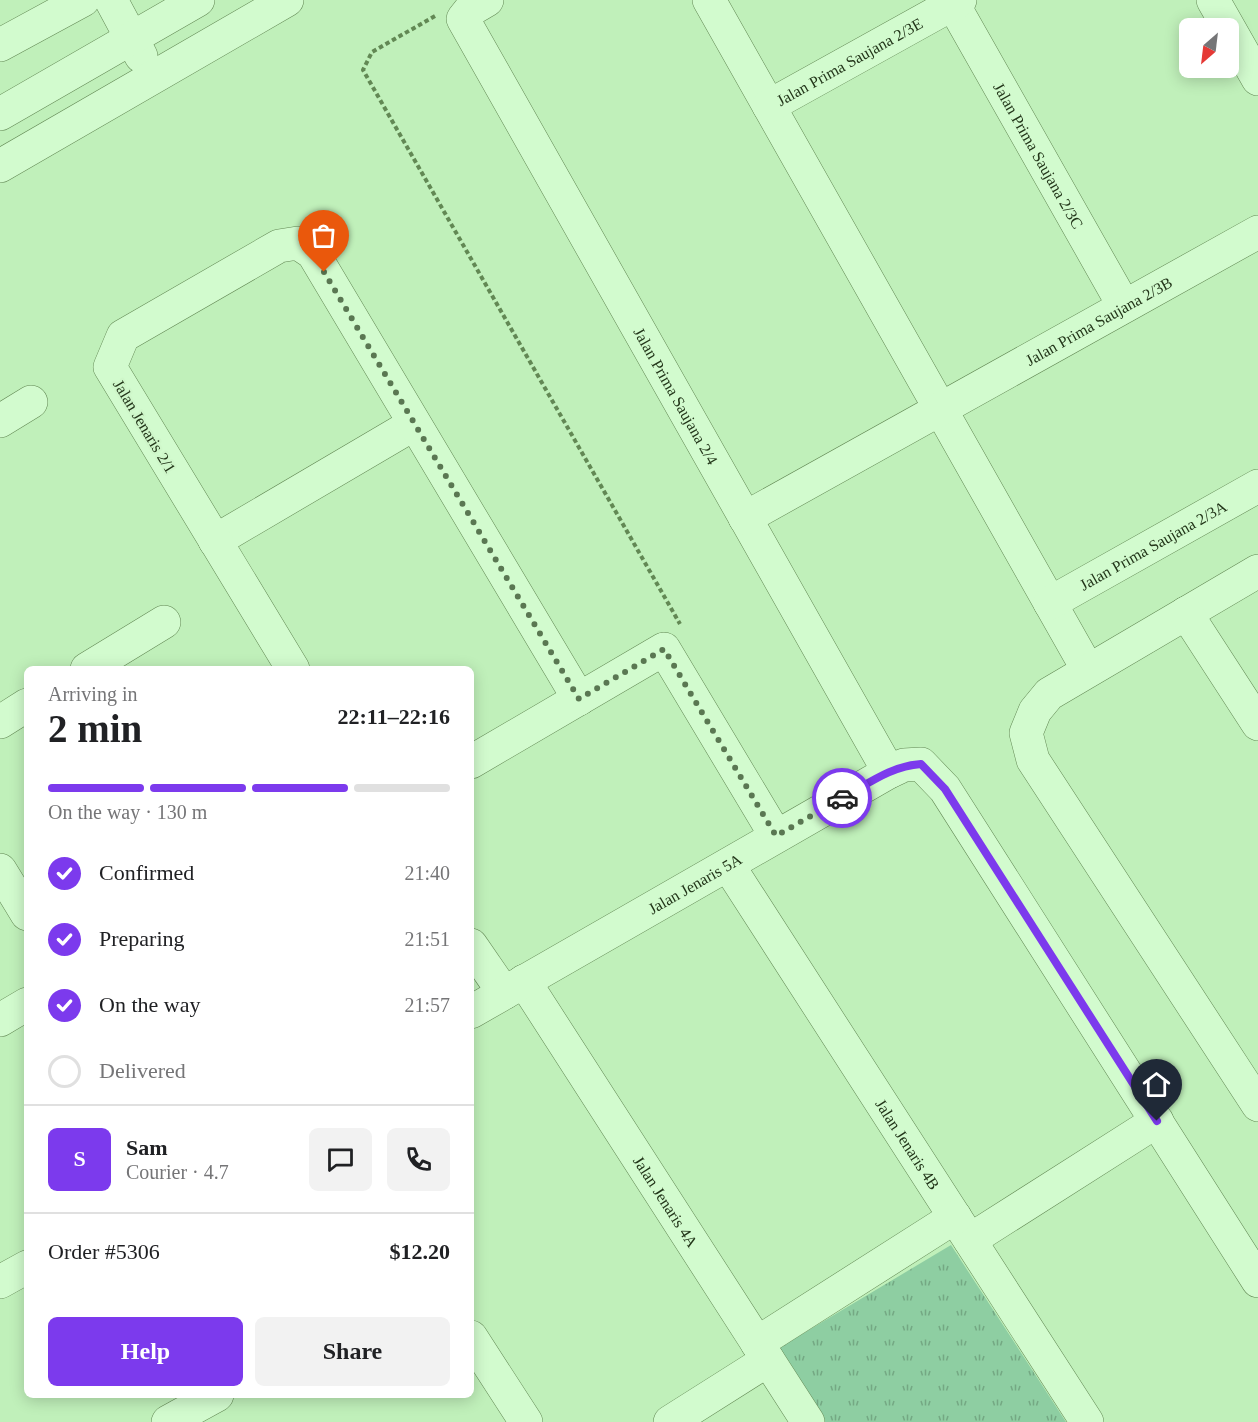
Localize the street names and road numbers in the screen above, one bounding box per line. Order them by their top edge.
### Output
street label: Jalan Prima Saujana 2/3E [774,15,926,109]
street label: Jalan Prima Saujana 2/3C [990,80,1086,232]
street label: Jalan Prima Saujana 2/3B [1023,274,1175,369]
street label: Jalan Prima Saujana 2/4 [630,325,721,467]
street label: Jalan Jenaris 2/1 [110,377,179,476]
street label: Jalan Prima Saujana 2/3A [1077,497,1230,594]
street label: Jalan Jenaris 5A [645,850,745,917]
street label: Jalan Jenaris 4B [872,1096,943,1193]
street label: Jalan Jenaris 4A [630,1153,701,1251]

